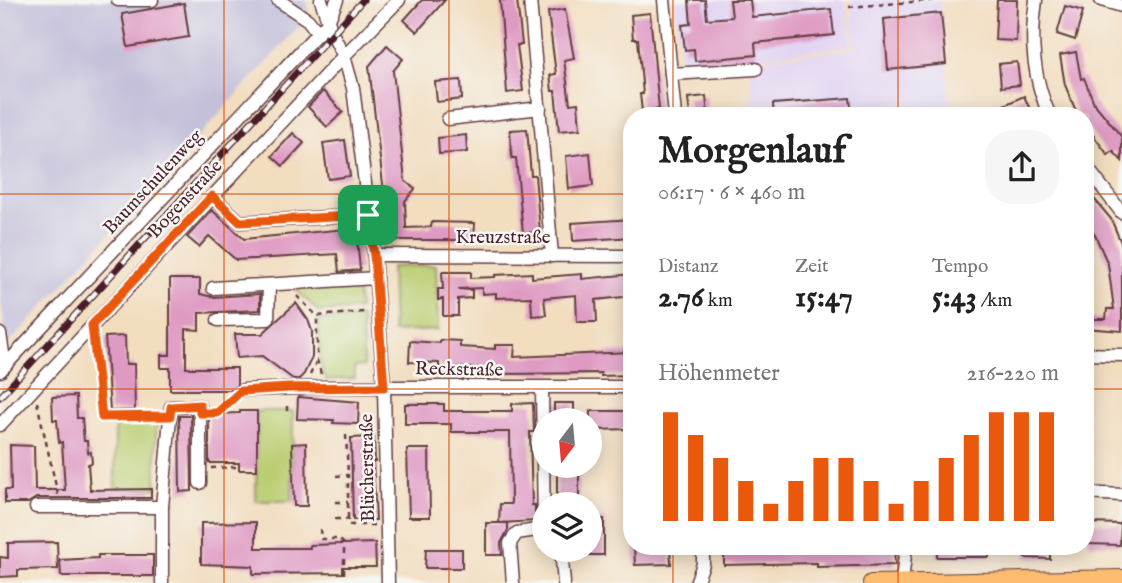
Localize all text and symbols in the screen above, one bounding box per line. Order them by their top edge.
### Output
street label: Baumschulenweg [99,124,209,240]
text: Morgenlauf [658,128,846,176]
button: share [985,130,1059,204]
street label: Bogenstraße [143,155,228,244]
text: 06:17 · 6 × 460 m [658,178,805,207]
pin [338,185,398,245]
icon: arrive [349,196,387,234]
street label: Kreuzstraße [456,226,551,250]
text: Distanz [658,255,719,279]
text: Zeit [795,255,829,279]
text: Tempo [932,255,988,279]
text: 2.76 [658,279,704,317]
text: 15:47 [795,279,853,317]
text: 5:43 [932,279,977,317]
text: km [704,289,733,313]
text: /km [977,289,1012,313]
street label: Reckstraße [415,357,504,383]
text: Höhenmeter [658,359,780,388]
text: 216–220 m [967,359,1059,388]
north arrow [532,408,602,478]
map controls [532,408,602,562]
street label: Blücherstraße [355,413,381,522]
button: layers [532,492,602,562]

